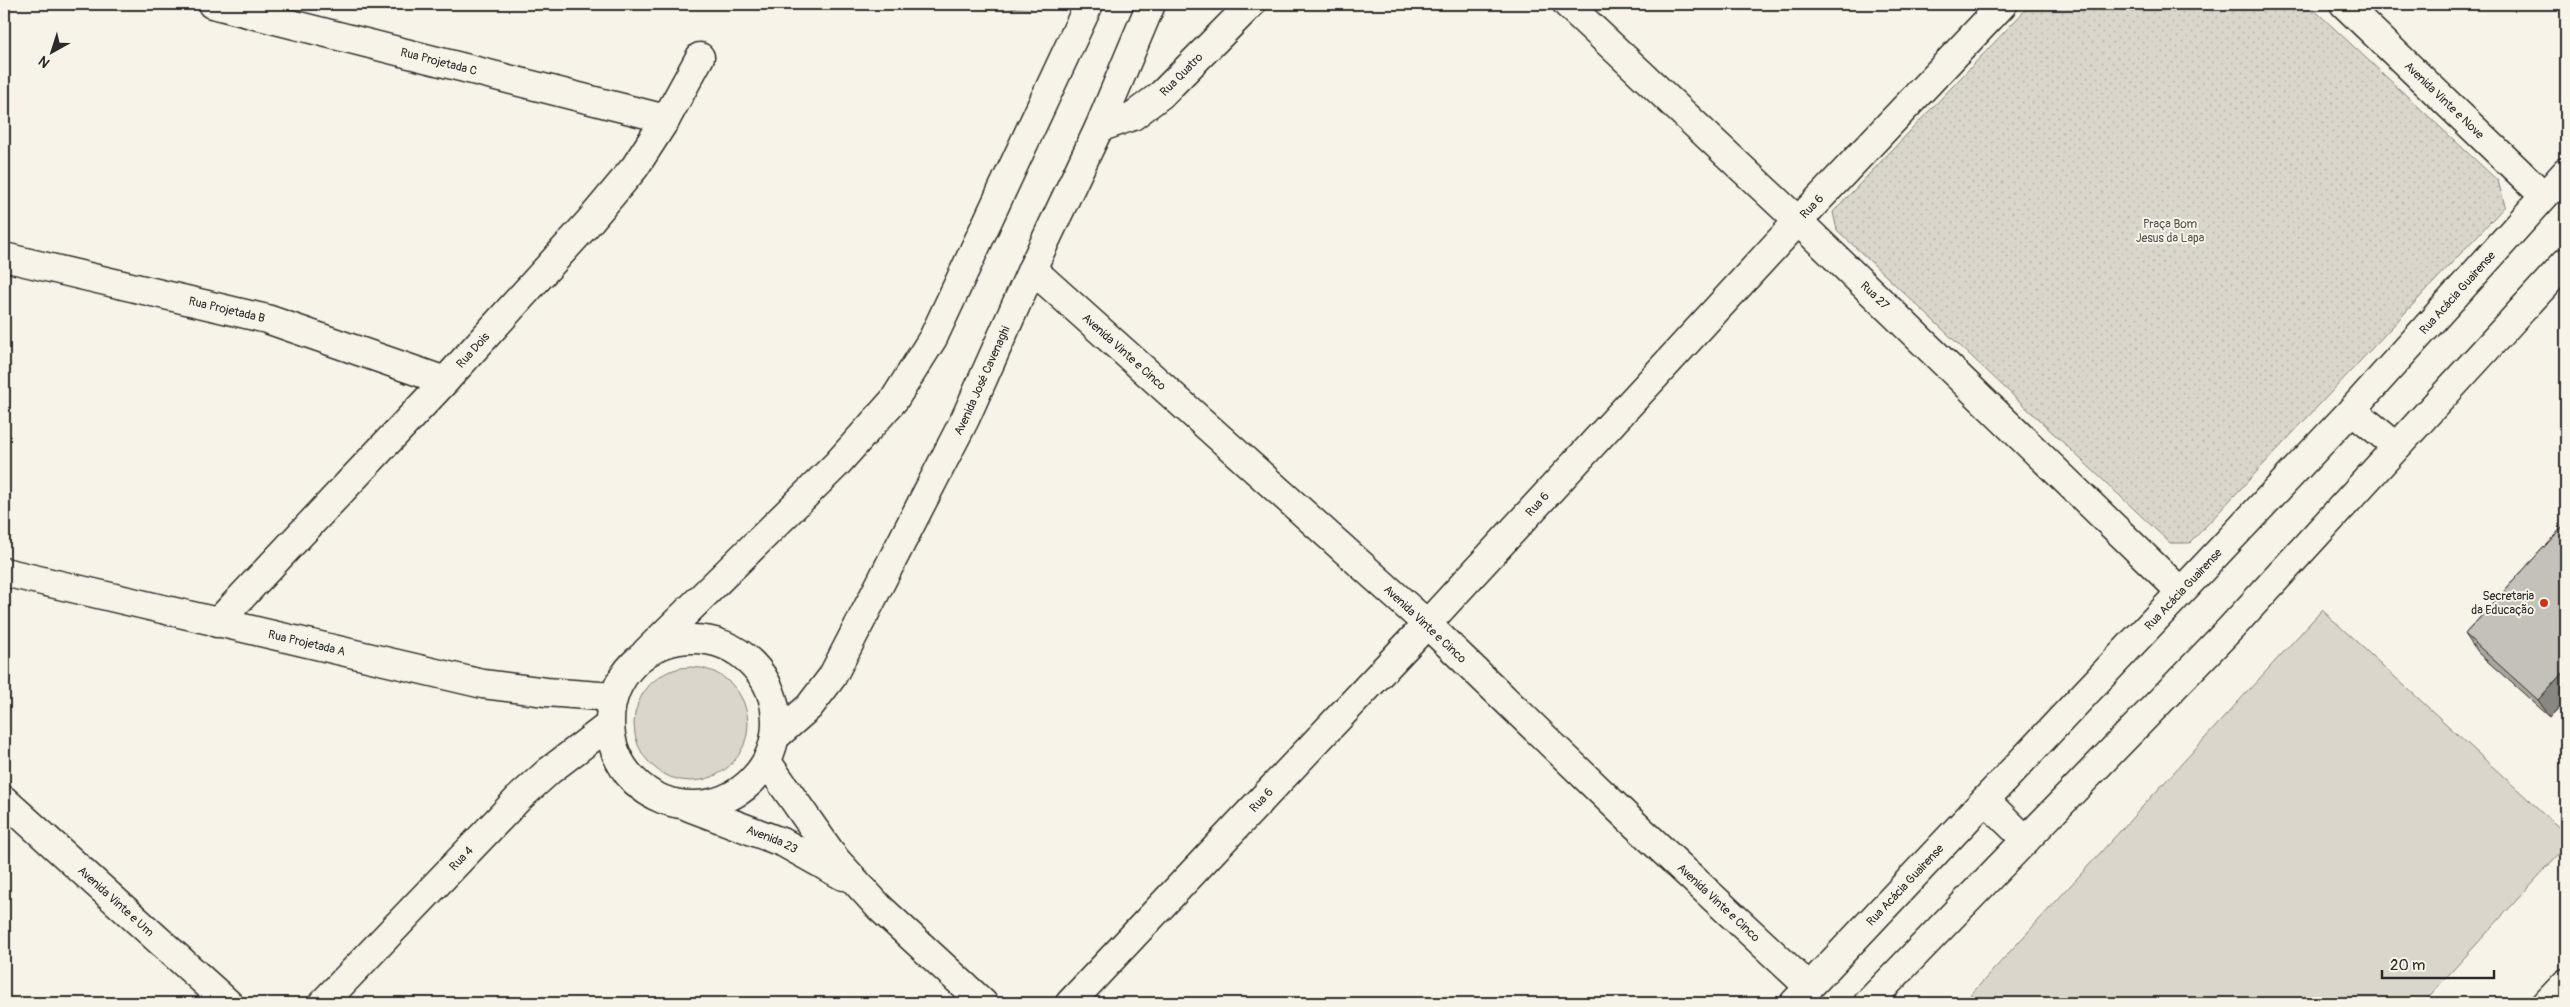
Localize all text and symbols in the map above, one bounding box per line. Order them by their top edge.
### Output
north arrow [28,28,78,78]
street label: Rua Projetada C [399,45,479,79]
street label: Rua Quatro [1157,49,1207,100]
text: N [35,52,53,71]
street label: Avenida Vinte e Nove [2401,59,2487,142]
street label: Rua 6 [1797,191,1827,222]
park label: Praça Bom Jesus da Lapa [2136,217,2205,246]
street label: Rua Acácia Guairense [2417,248,2499,338]
street label: Rua 27 [1857,279,1893,314]
street label: Rua Projetada B [187,294,267,326]
street label: Avenida Vinte e Cinco [1079,311,1169,394]
street label: Avenida José Cavenaghi [951,324,1014,438]
street label: Rua Dois [453,329,494,371]
street label: Rua 6 [1523,489,1553,520]
street label: Rua Acácia Guairense [2142,546,2226,634]
street label: Avenida Vinte e Cinco [1380,582,1470,667]
place label: Secretaria da Educação [2471,589,2535,618]
marker: Secretaria da Educação [2538,597,2550,609]
street label: Rua Projetada A [266,627,347,660]
street label: Rua 6 [1247,785,1277,816]
street label: Avenida 23 [744,822,800,857]
street label: Rua Acácia Guairense [1863,841,1947,929]
street label: Rua 4 [446,843,477,874]
street label: Avenida Vinte e Cinco [1674,861,1763,946]
street label: Avenida Vinte e Um [74,863,157,940]
scale bar [2382,947,2495,979]
text: 20 m [2390,956,2425,975]

